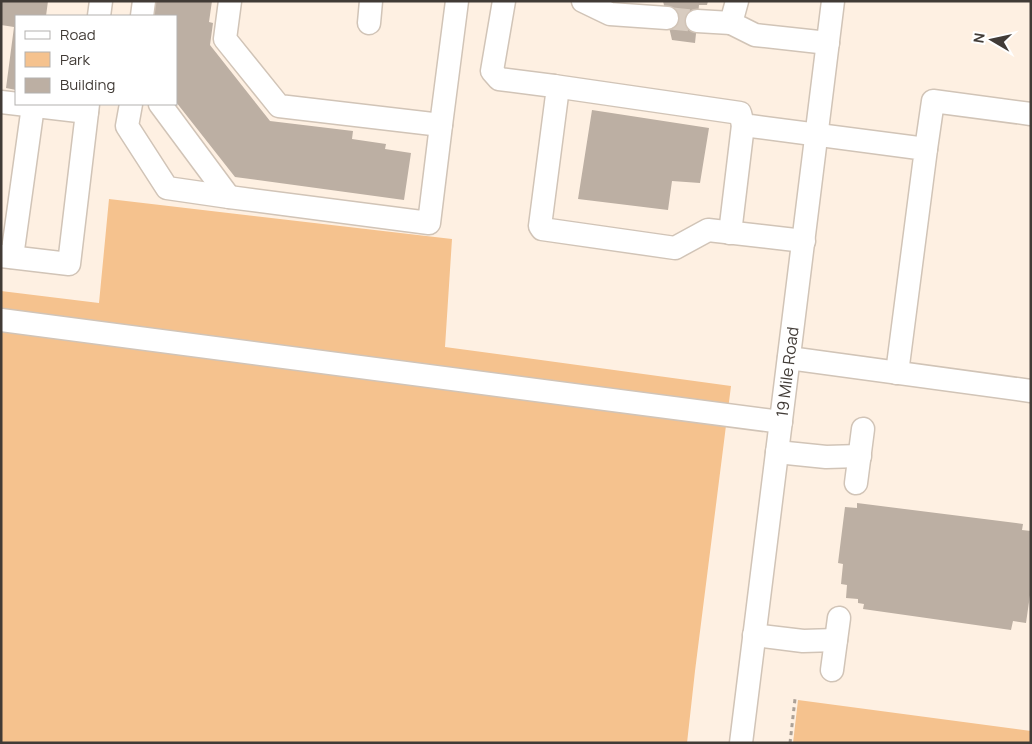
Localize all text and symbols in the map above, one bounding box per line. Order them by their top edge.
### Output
legend [15,15,178,105]
north arrow [967,15,1017,65]
text: Road [60,24,96,45]
text: N [968,31,989,44]
text: Park [60,49,90,70]
text: Building [60,74,115,95]
street label: 19 Mile Road [771,325,804,418]

